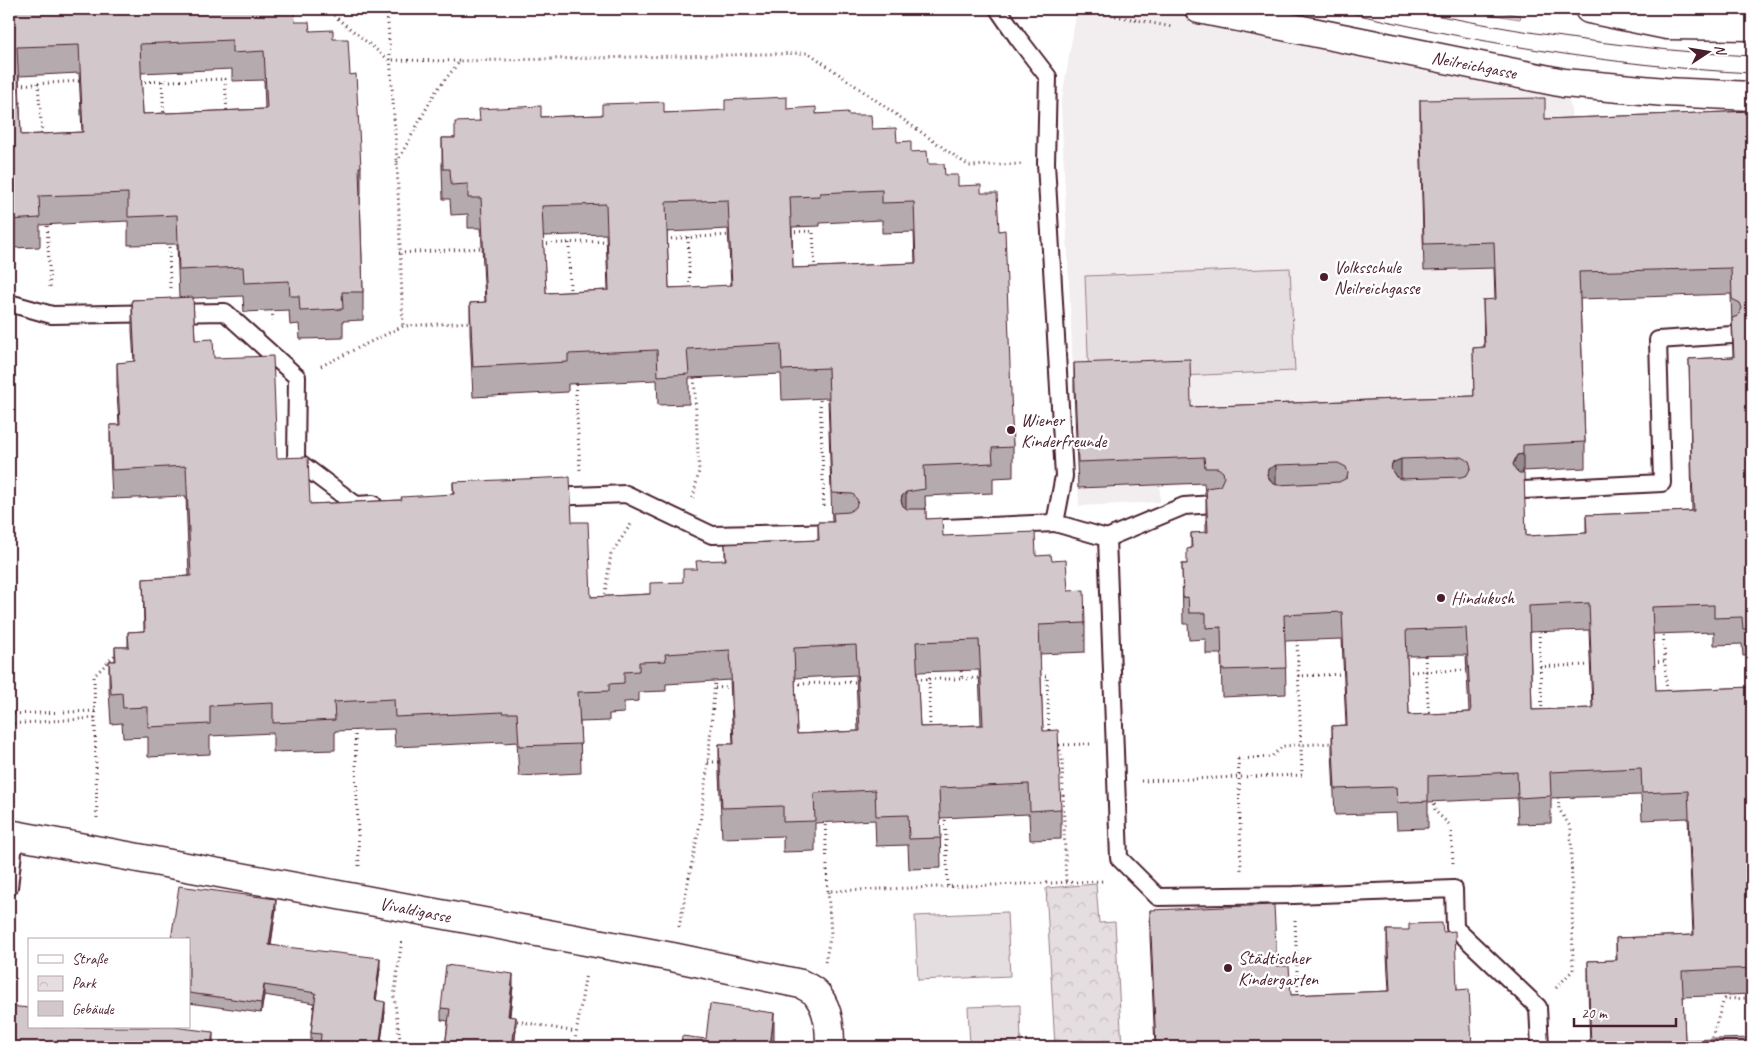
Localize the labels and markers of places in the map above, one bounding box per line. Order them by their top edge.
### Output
place label: Volksschule Neilreichgasse [1334,256,1421,299]
marker: Volksschule Neilreichgasse [1318,271,1330,283]
place label: Wiener Kinderfreunde [1021,409,1107,452]
marker: Wiener Kinderfreunde [1005,424,1017,436]
place label: Hindukush [1451,587,1515,609]
marker: Hindukush [1435,592,1447,604]
place label: Städtischer Kindergarten [1238,947,1319,990]
marker: Städtischer Kindergarten [1222,962,1234,974]

